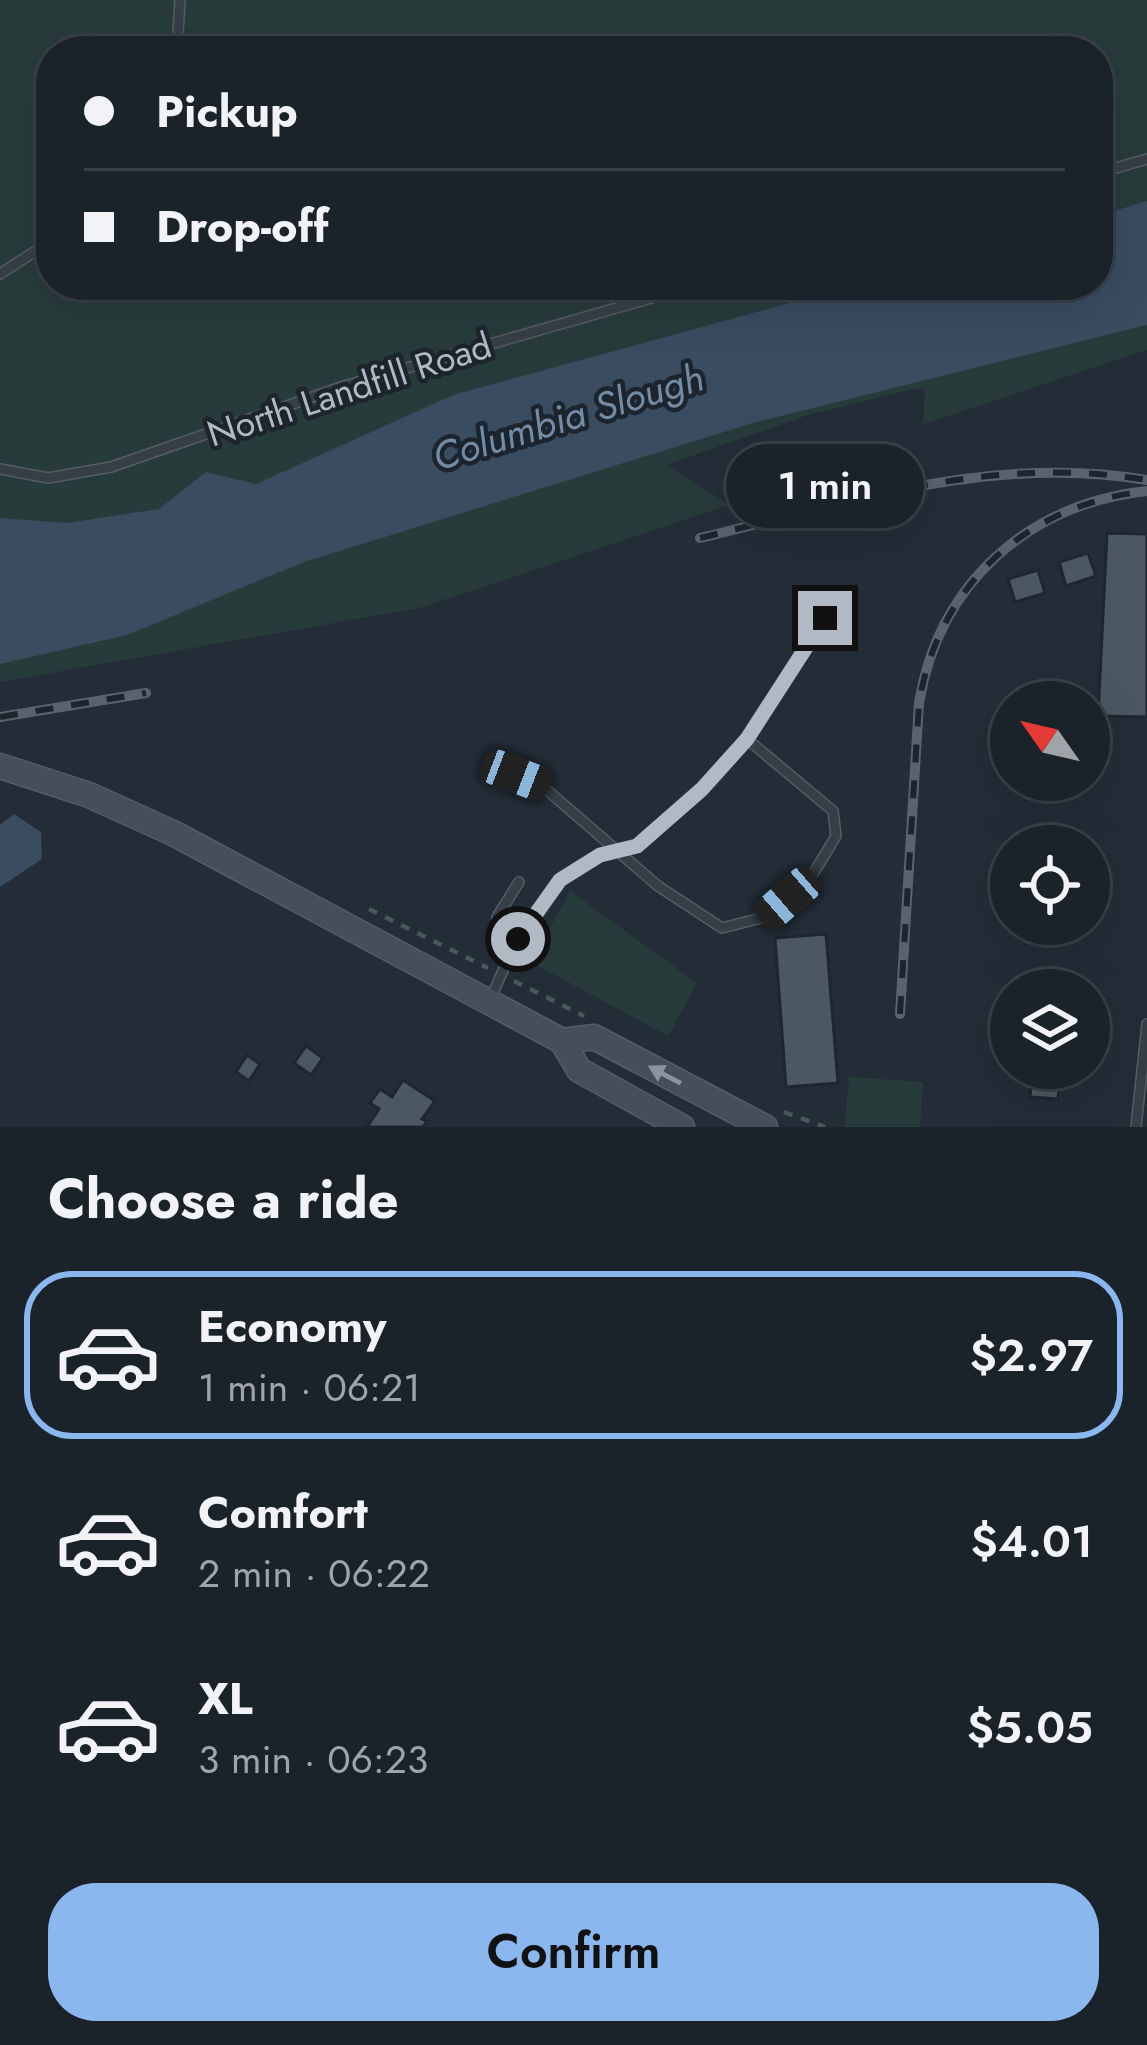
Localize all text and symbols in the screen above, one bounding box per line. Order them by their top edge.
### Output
text: Pickup [156,79,298,144]
text: Drop-off [156,194,329,259]
street label: North Landfill Road [200,319,498,459]
water label: Columbia Slough [425,349,711,485]
callout: 1 min [726,444,924,528]
text: 1 min [778,457,872,514]
route end [798,591,852,645]
north arrow [990,681,1110,801]
map controls [990,681,1110,1089]
car [476,745,556,805]
button: locate [990,825,1110,945]
car [749,861,827,935]
route start [491,912,545,966]
button: layers [990,969,1110,1089]
one-way arrow [648,1065,683,1085]
text: Choose a ride [48,1160,399,1238]
text: Economy [198,1294,386,1359]
icon: car [54,1301,162,1409]
text: $2.97 [970,1323,1093,1388]
text: 1 min · 06:21 [198,1359,421,1416]
text: Comfort [198,1480,368,1545]
icon: car [54,1487,162,1595]
text: $4.01 [971,1509,1093,1574]
text: 2 min · 06:22 [198,1545,430,1602]
text: XL [198,1666,253,1731]
icon: car [54,1673,162,1781]
text: $5.05 [967,1695,1093,1760]
text: 3 min · 06:23 [198,1731,428,1788]
button: Confirm [48,1883,1099,2021]

